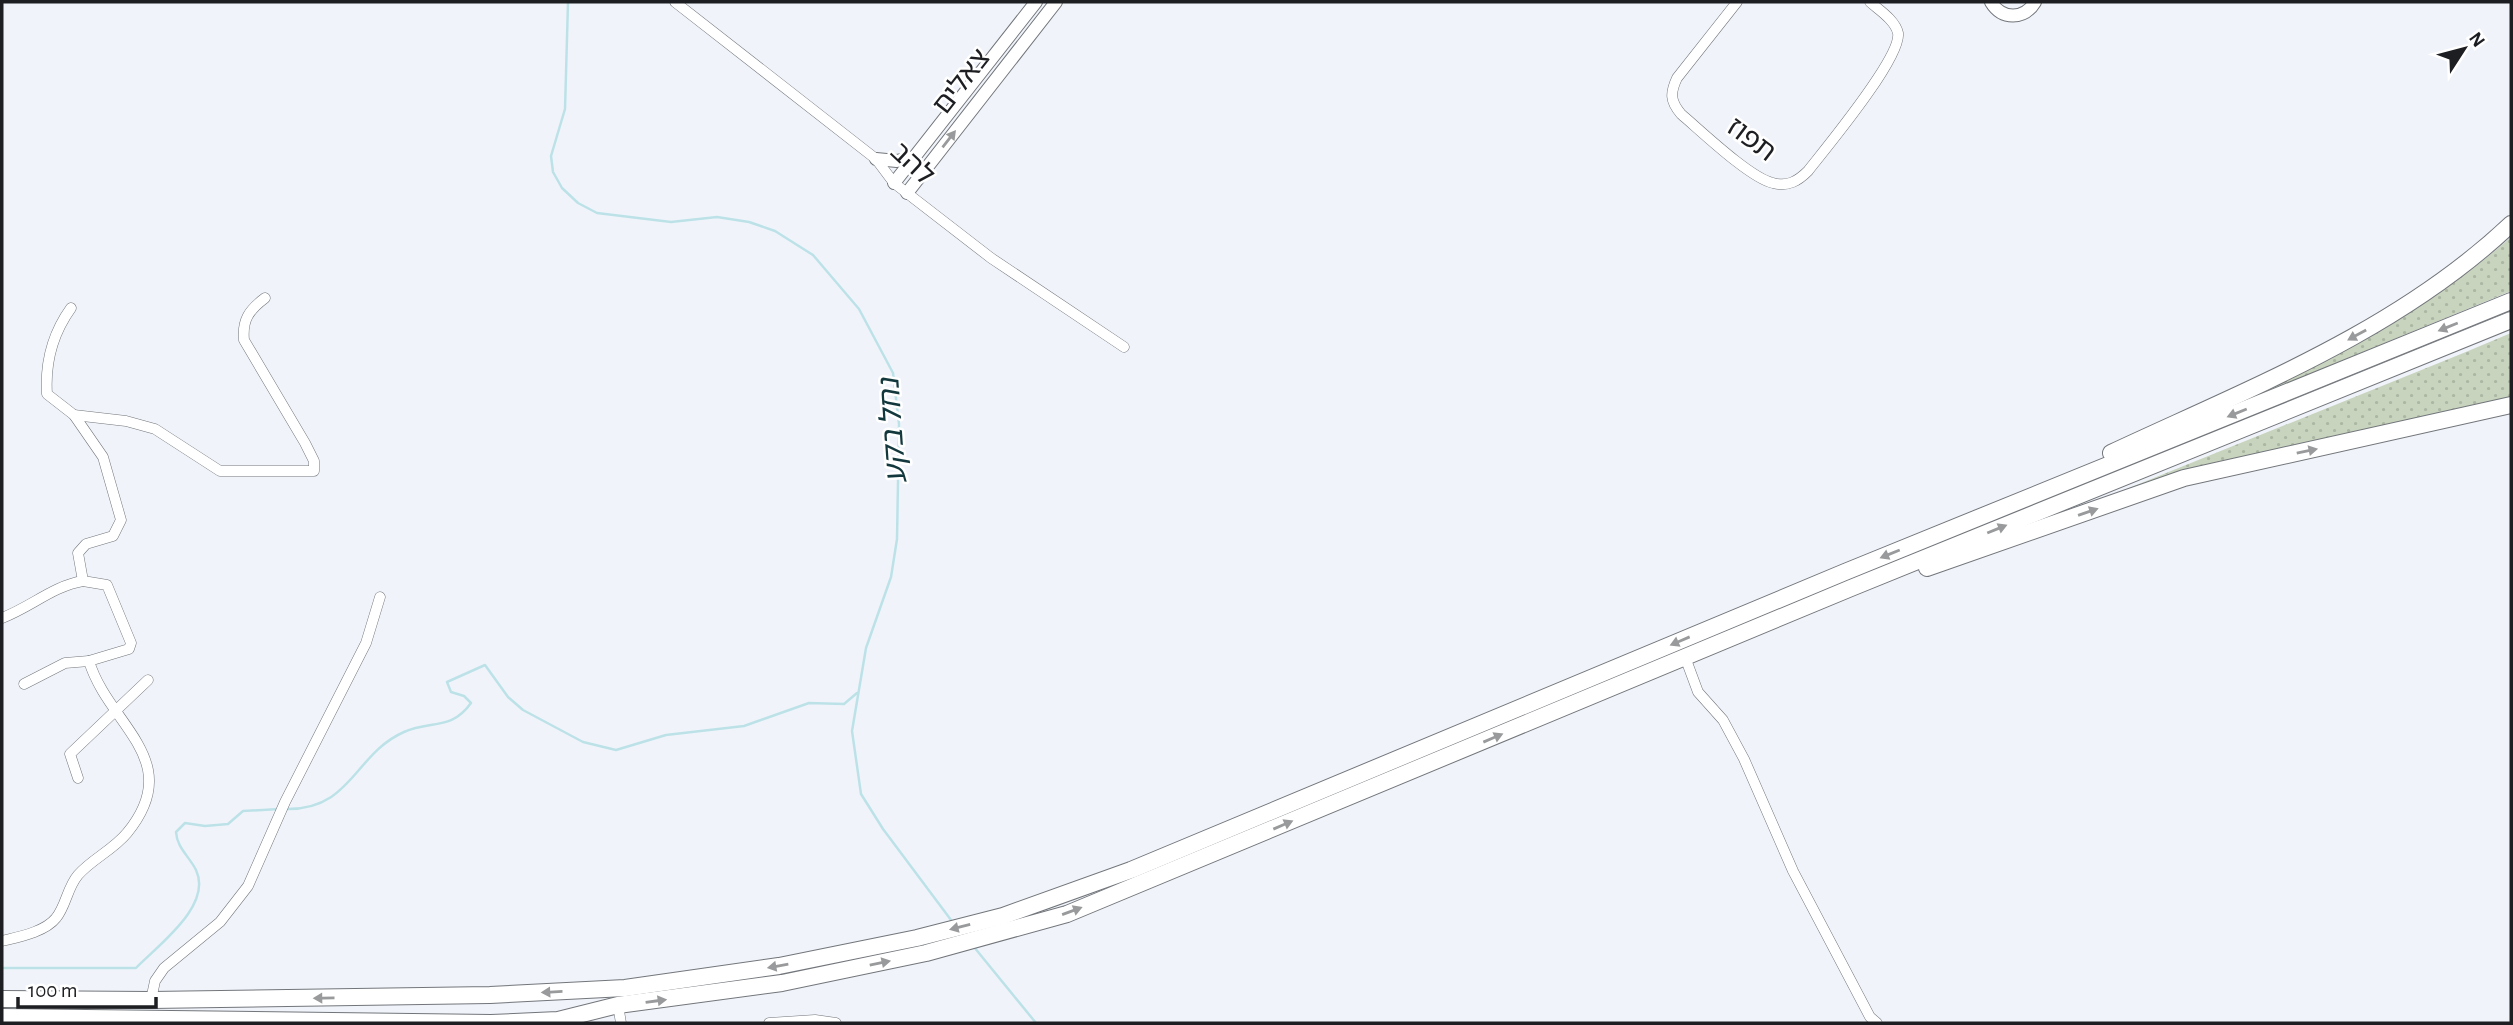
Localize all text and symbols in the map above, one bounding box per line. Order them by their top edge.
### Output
north arrow [2429,14,2499,84]
text: N [2465,29,2488,51]
street label: צאלים [928,44,996,120]
street label: תפוז [1721,113,1781,167]
one-way arrow [941,130,956,148]
street label: להב [885,137,939,191]
one-way arrow [2437,321,2458,332]
one-way arrow [2347,329,2366,341]
water label: נחל בקע [874,375,912,484]
one-way arrow [2227,407,2248,418]
one-way arrow [2296,445,2318,456]
one-way arrow [2078,506,2099,517]
one-way arrow [1987,523,2008,534]
one-way arrow [1880,548,1901,559]
one-way arrow [1670,636,1691,647]
one-way arrow [1482,732,1503,743]
one-way arrow [1272,820,1293,831]
one-way arrow [1062,906,1083,917]
one-way arrow [948,922,970,933]
one-way arrow [869,957,891,968]
one-way arrow [767,961,789,972]
scale bar [18,965,156,1009]
text: 100 m [28,980,78,1001]
one-way arrow [541,987,563,998]
one-way arrow [313,992,335,1004]
one-way arrow [645,995,667,1006]

